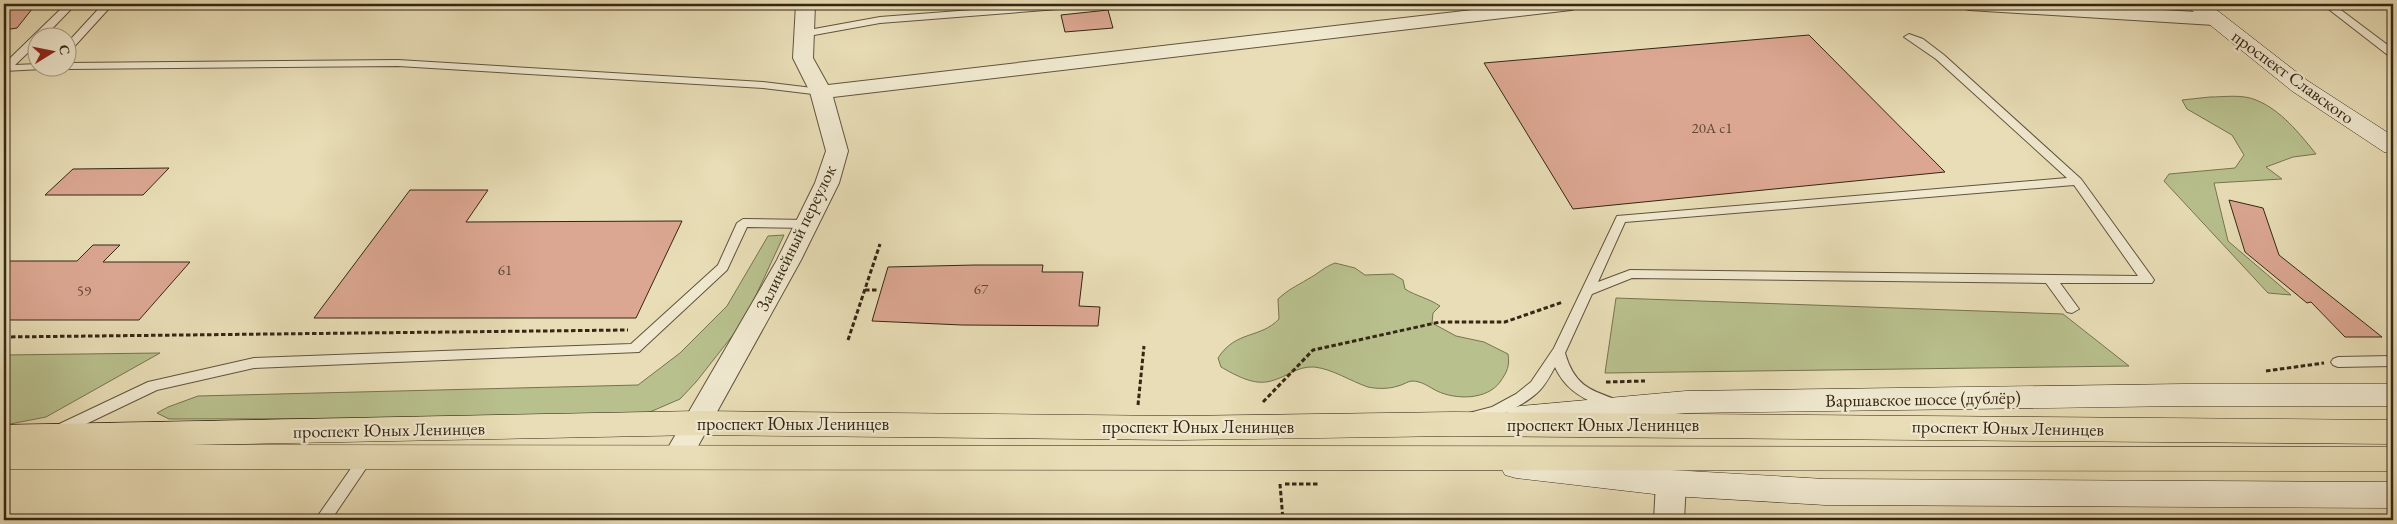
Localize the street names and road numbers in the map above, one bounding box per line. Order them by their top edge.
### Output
street label: проспект Славского [2228,24,2359,129]
street label: Залинейный переулок [750,161,841,315]
street label: Варшавское шоссе (дублёр) [1825,385,2021,412]
street label: проспект Юных Ленинцев [697,412,889,435]
street label: проспект Юных Ленинцев [1507,413,1699,436]
street label: проспект Юных Ленинцев [1912,414,2105,441]
street label: проспект Юных Ленинцев [1102,415,1294,438]
street label: проспект Юных Ленинцев [293,416,486,443]

